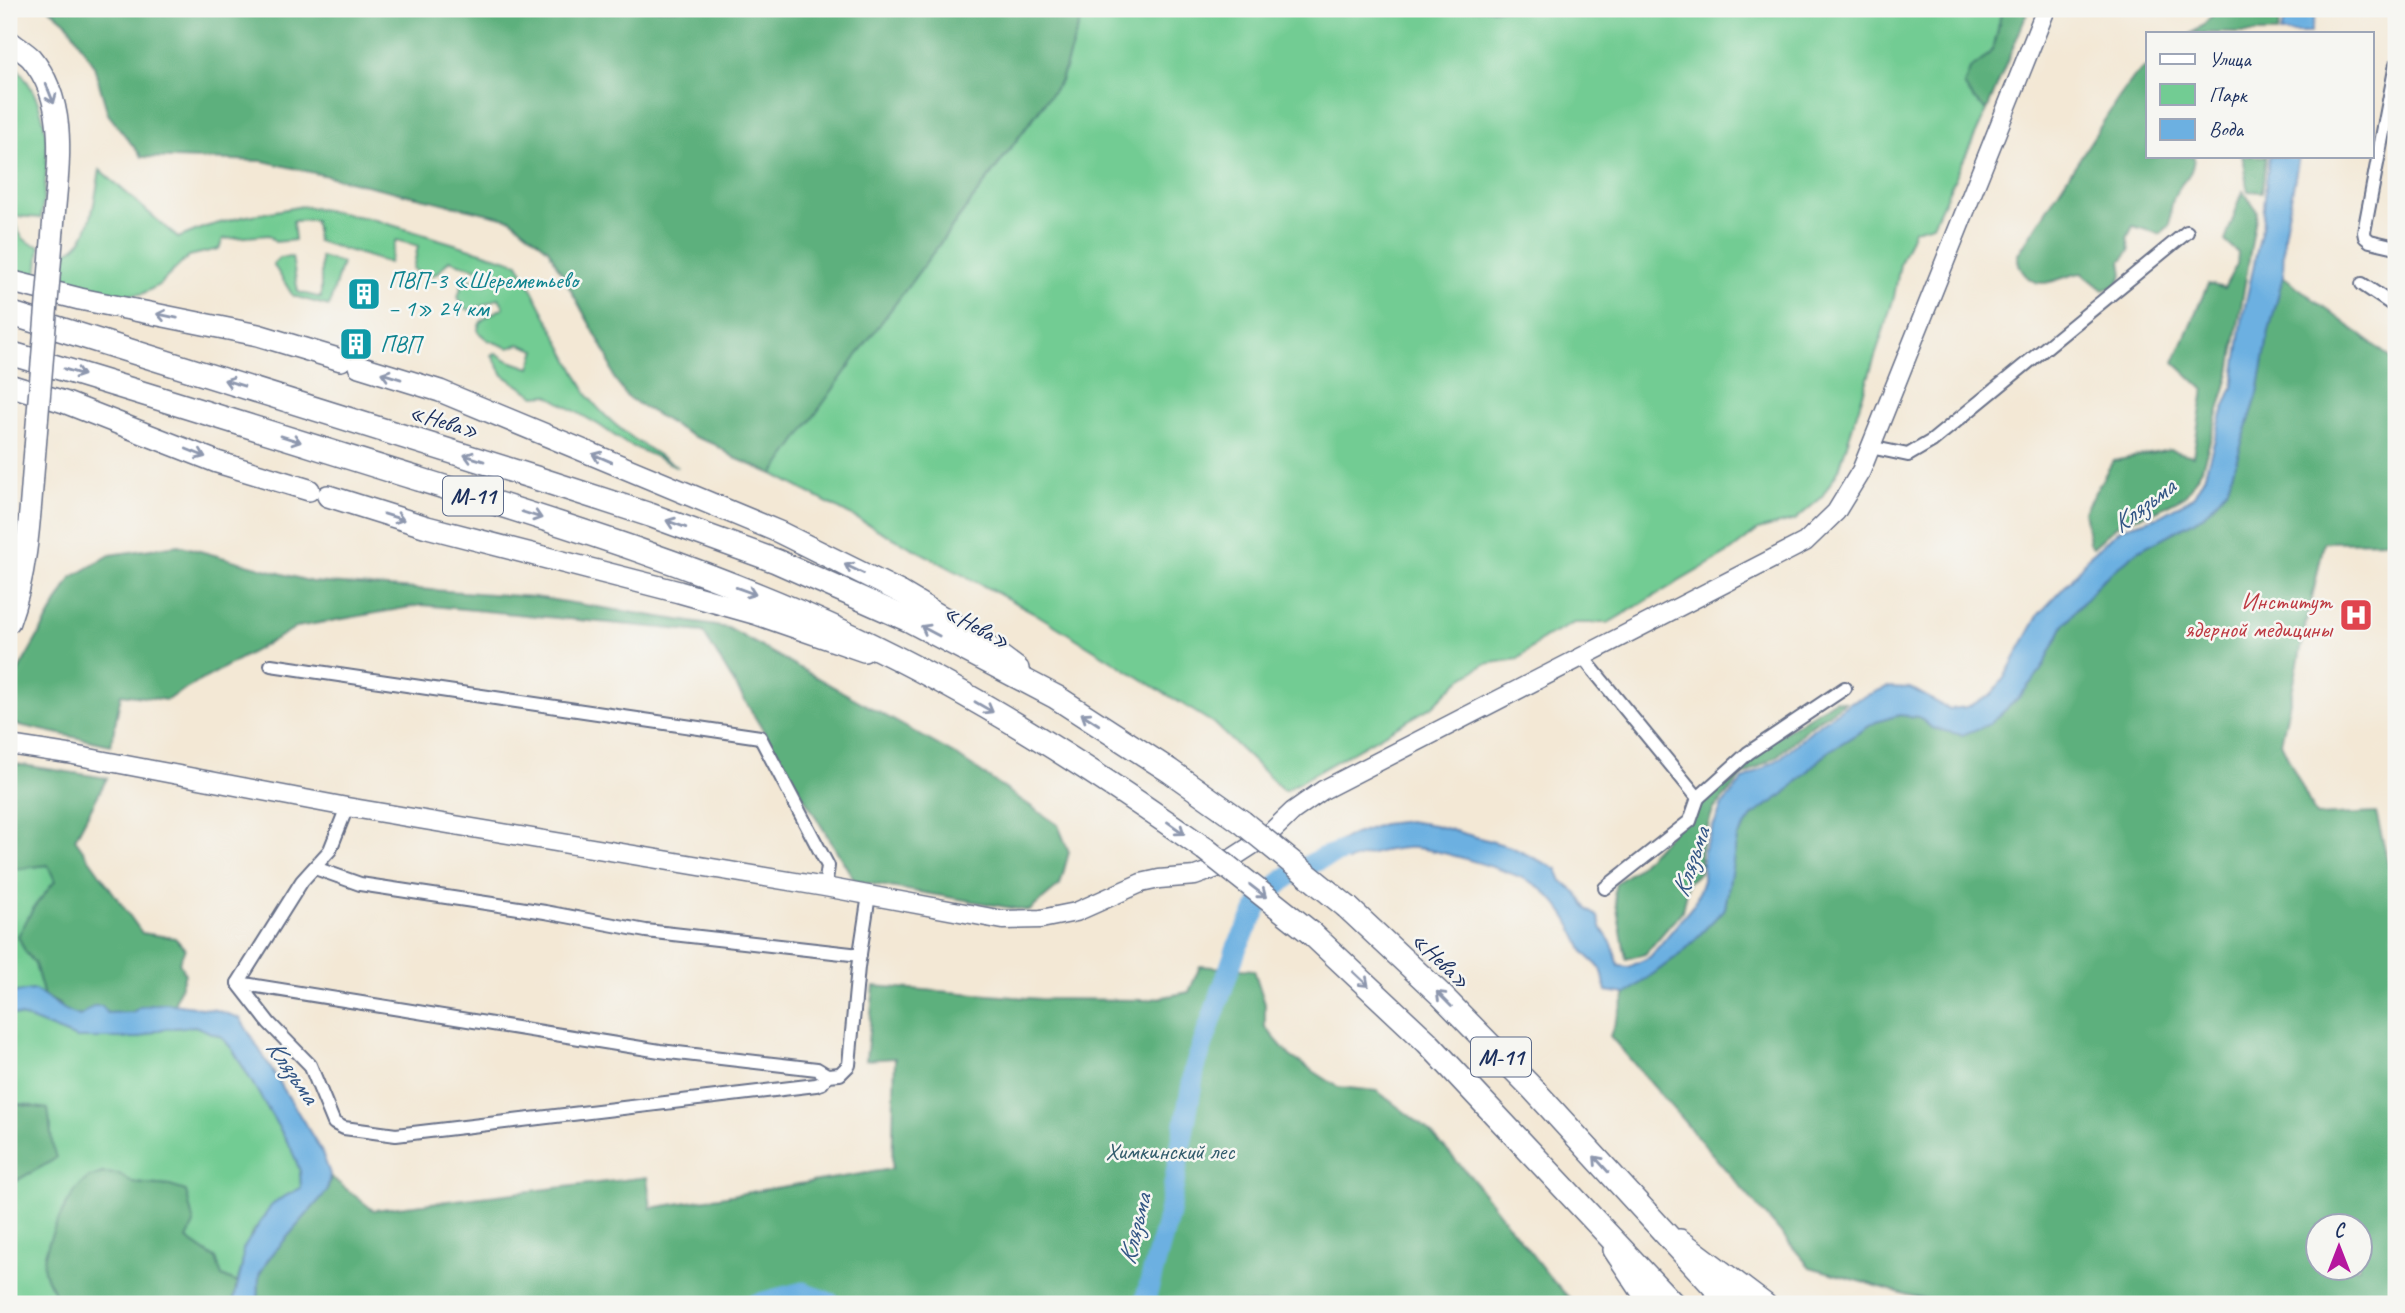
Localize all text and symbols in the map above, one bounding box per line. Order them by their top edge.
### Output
legend [2146,32,2374,158]
text: Улица [2209,46,2252,72]
text: Парк [2209,82,2249,108]
one-way arrow [44,83,57,104]
text: Вода [2209,116,2245,142]
place label: ПВП-3 «Шереметьево – 1» 24 км [388,265,580,323]
building icon: ПВП-3 «Шереметьево – 1» 24 км [345,275,383,313]
one-way arrow [156,309,179,323]
building icon: ПВП [337,325,375,363]
place label: ПВП [380,329,425,359]
one-way arrow [63,367,85,380]
one-way arrow [380,368,402,381]
one-way arrow [223,375,245,388]
street label: «Нева» [406,396,482,446]
one-way arrow [280,434,302,447]
one-way arrow [185,448,206,461]
one-way arrow [464,451,486,464]
one-way arrow [592,451,614,464]
water label: Клязьма [2105,469,2184,540]
road number: М-11 [443,476,503,516]
one-way arrow [521,509,543,522]
one-way arrow [382,511,404,524]
one-way arrow [665,517,687,530]
one-way arrow [844,562,865,576]
one-way arrow [735,585,757,598]
place label: Институт ядерной медицины [2185,586,2334,644]
street label: «Нева» [939,596,1015,656]
hospital icon: Институт ядерной медицины [2337,596,2375,634]
one-way arrow [920,624,941,638]
one-way arrow [973,701,994,714]
one-way arrow [1081,712,1100,727]
one-way arrow [1166,821,1185,835]
water label: Клязьма [1663,821,1718,901]
one-way arrow [1249,883,1267,898]
street label: «Нева» [1405,925,1477,995]
one-way arrow [1352,971,1369,988]
one-way arrow [1436,991,1453,1008]
water label: Клязьма [259,1033,328,1112]
road number: М-11 [1471,1038,1531,1076]
park label: Химкинский лес [1106,1136,1236,1166]
one-way arrow [1593,1155,1609,1173]
water label: Клязьма [1110,1188,1160,1268]
north arrow [2304,1212,2374,1282]
text: С [2334,1219,2346,1243]

